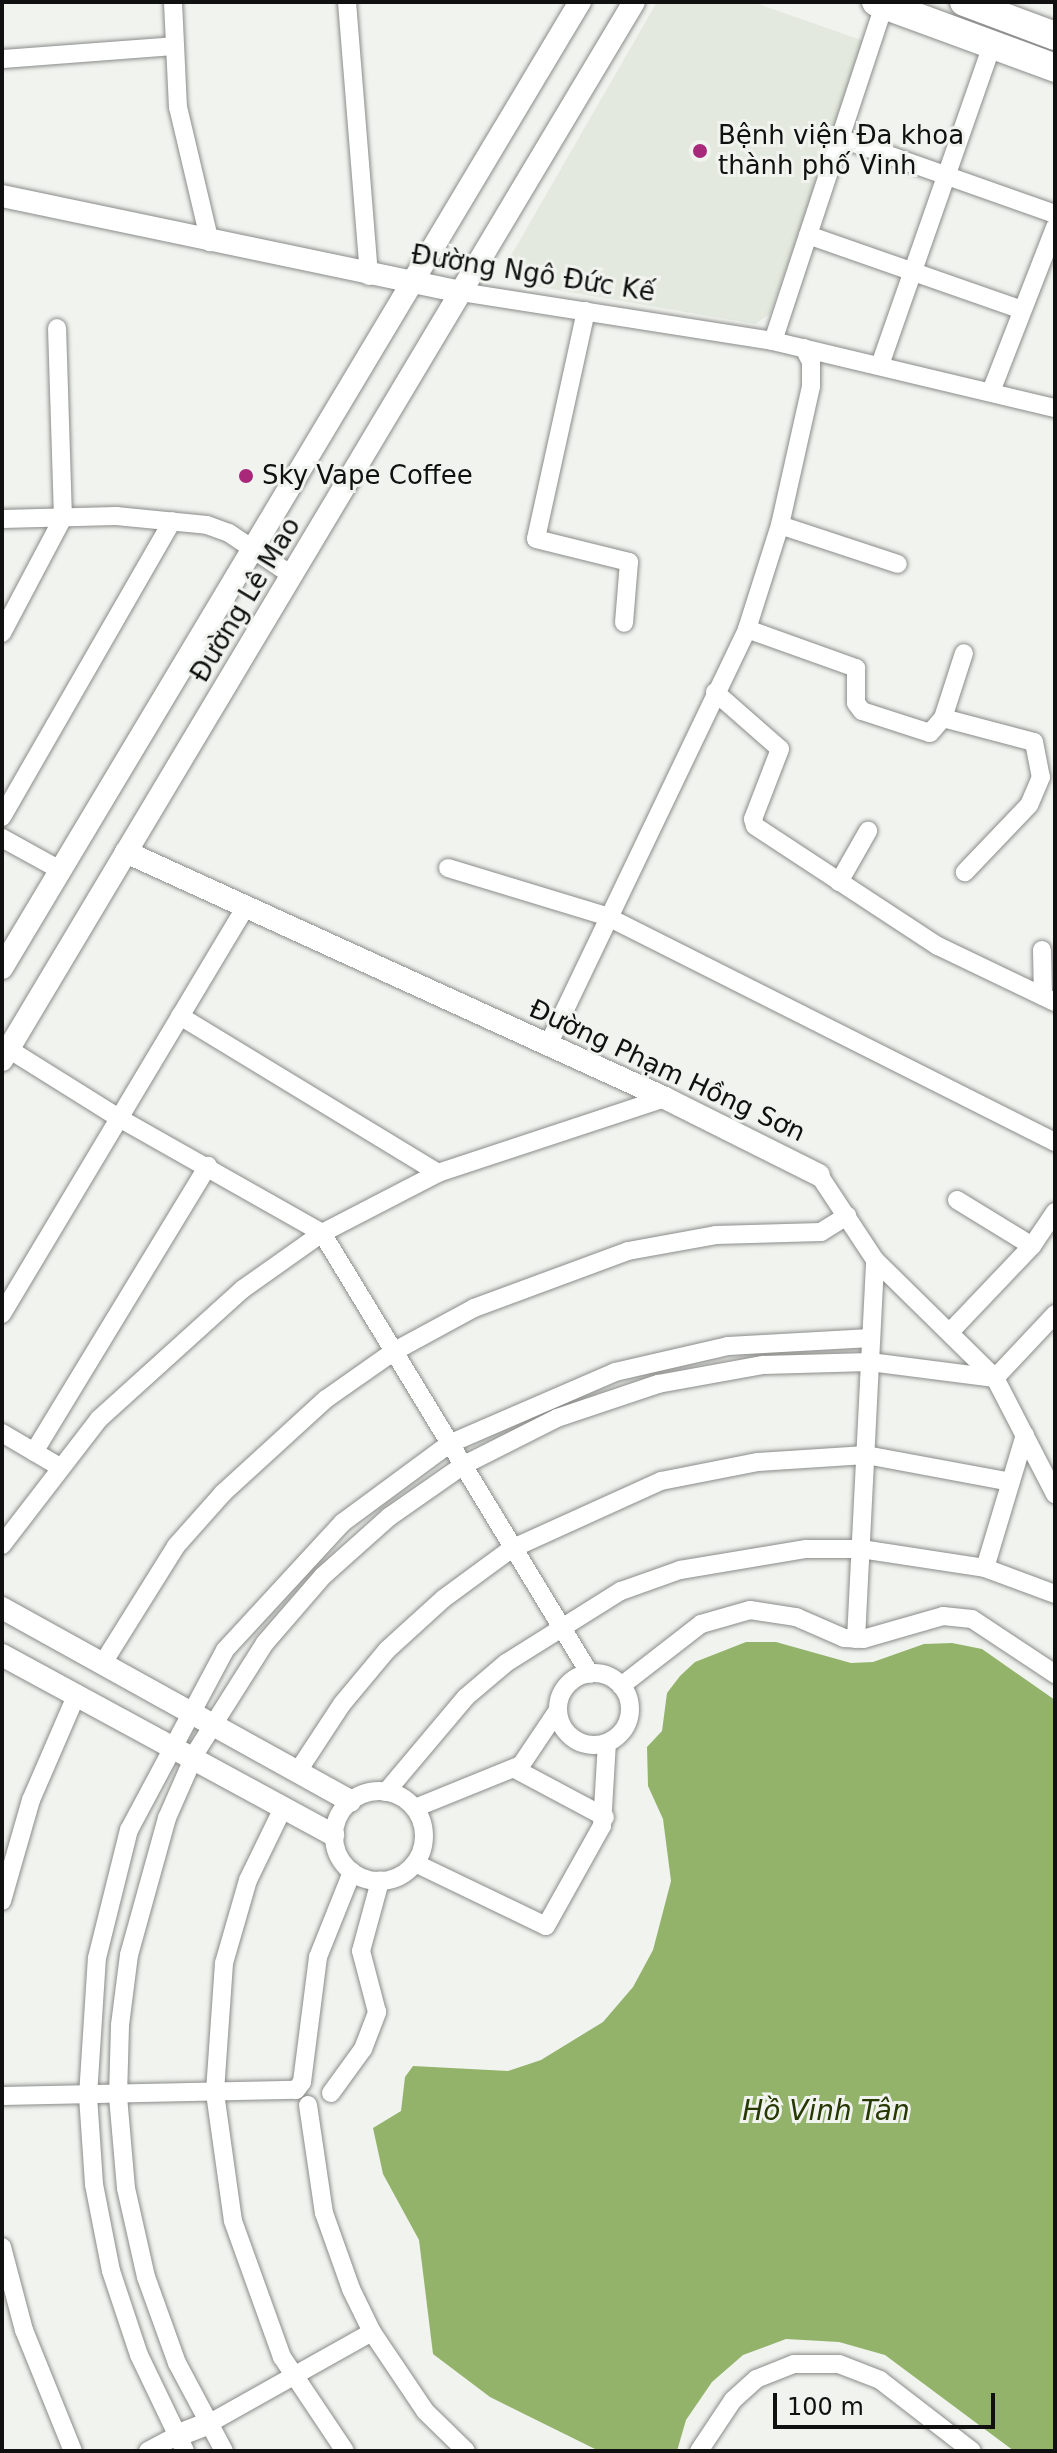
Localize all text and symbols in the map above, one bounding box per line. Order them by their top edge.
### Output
place label: Bệnh viện Đa khoa thành phố Vinh [718,120,964,182]
marker: Bệnh viện Đa khoa thành phố Vinh [689,140,711,162]
street label: Đường Ngô Đức Kế [409,239,657,309]
place label: Sky Vape Coffee [262,460,473,492]
marker: Sky Vape Coffee [237,467,255,485]
street label: Đường Lê Mao [185,512,307,688]
street label: Đường Phạm Hồng Sơn [524,993,810,1149]
water label: Hồ Vinh Tân [742,2094,910,2128]
scale bar [777,2377,999,2427]
text: 100 m [787,2393,864,2421]

